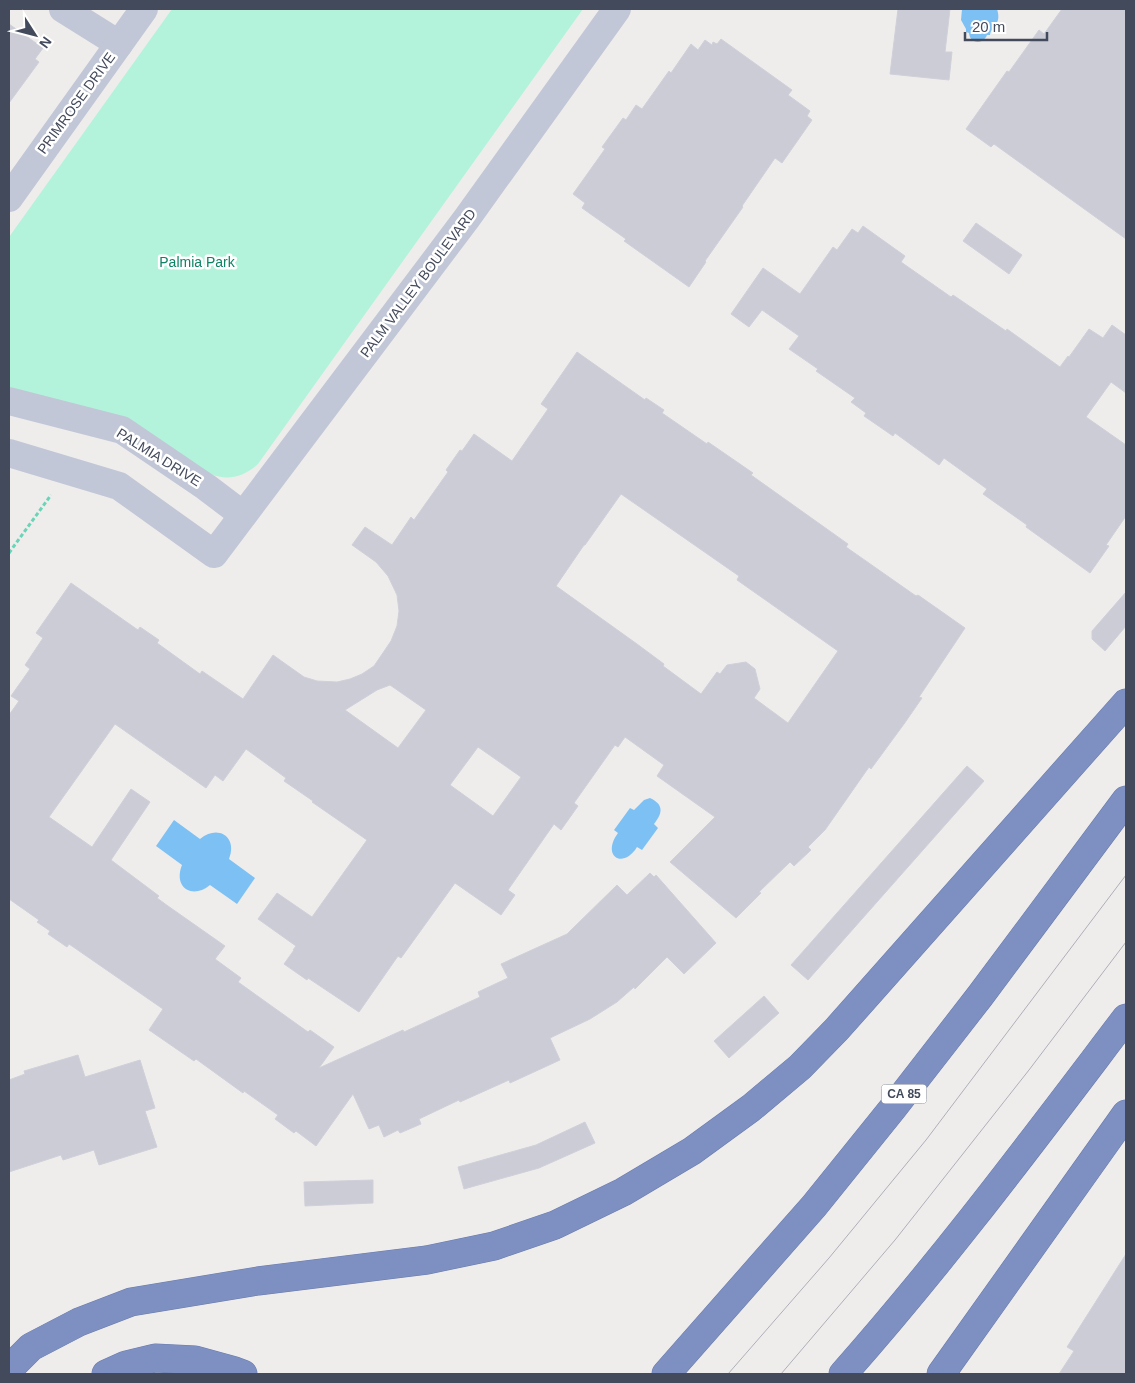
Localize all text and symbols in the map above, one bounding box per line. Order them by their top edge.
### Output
north arrow [10,10,60,60]
scale bar [965,10,1048,42]
text: 20 m [972,18,1005,35]
text: N [36,34,55,51]
street label: PRIMROSE DRIVE [34,49,118,157]
street label: PALM VALLEY BOULEVARD [357,206,479,360]
park label: Palmia Park [159,254,236,270]
street label: PALMIA DRIVE [114,425,204,489]
road number: CA 85 [882,1084,926,1104]

